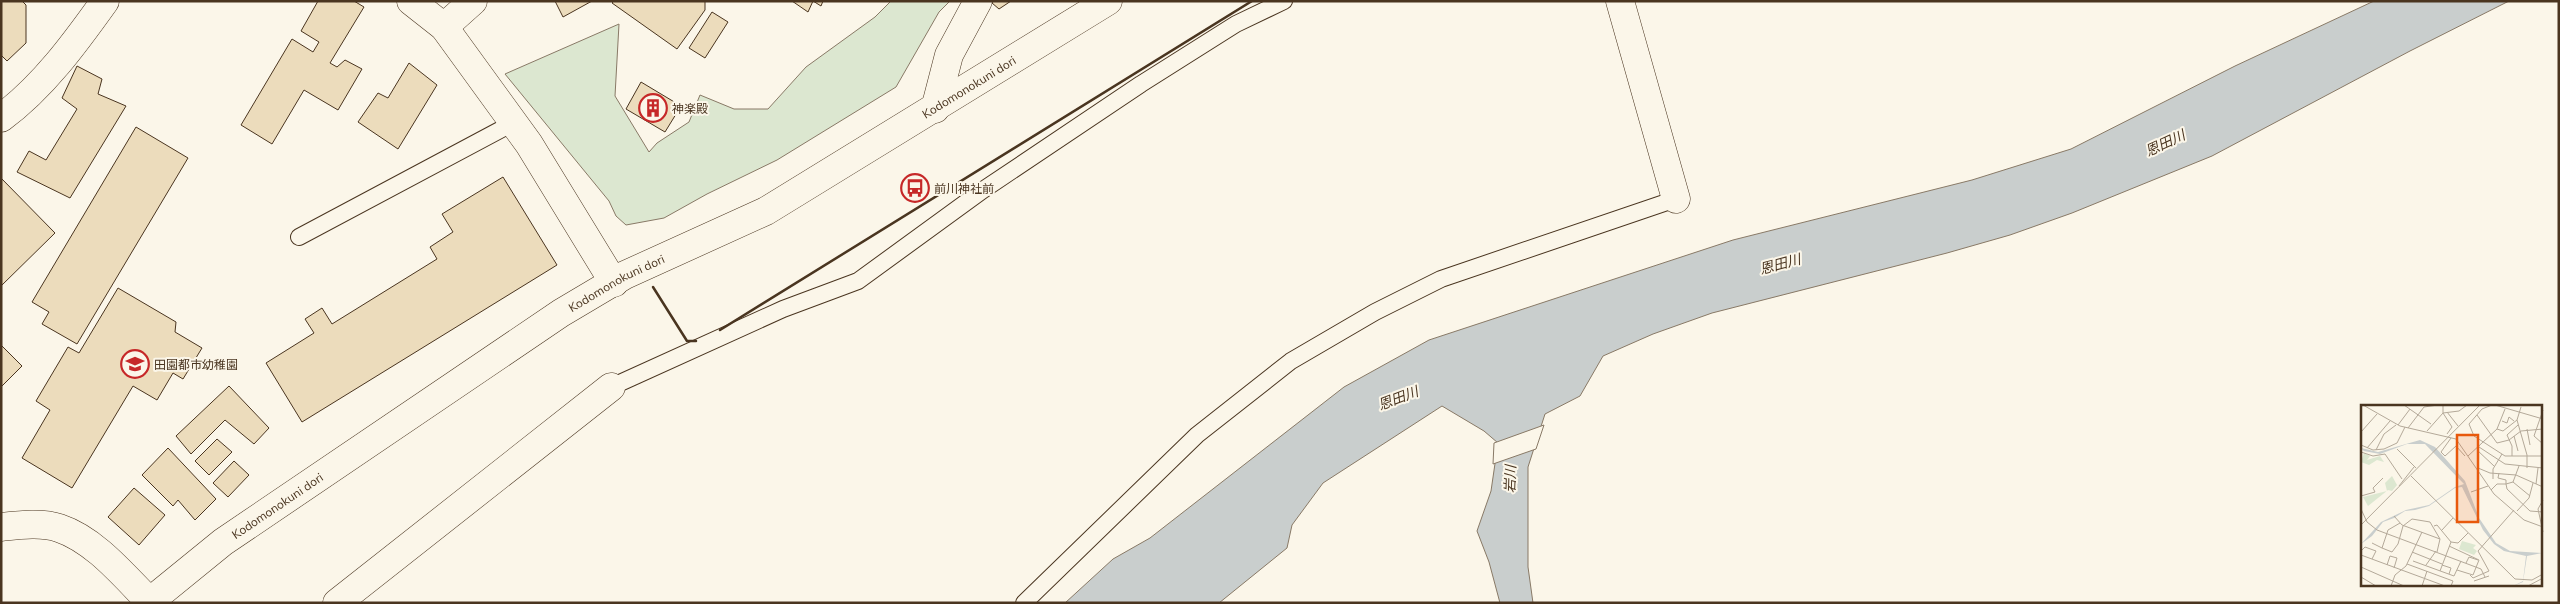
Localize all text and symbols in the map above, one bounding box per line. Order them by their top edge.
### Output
street label: Kodomonokuni dori [919,52,1018,121]
building icon: 神楽殿 [638,93,668,123]
place label: 神楽殿 [672,101,708,116]
water label: 恩田川 [2142,125,2190,160]
bus stop icon: 前川神社前 [900,173,930,203]
place label: 前川神社前 [934,181,994,196]
water label: 恩田川 [1757,249,1805,278]
street label: Kodomonokuni dori [565,251,667,315]
school or university icon: 田園都市幼稚園 [120,349,150,379]
place label: 田園都市幼稚園 [154,357,238,372]
water label: 恩田川 [1375,381,1423,414]
inset map [2361,405,2542,586]
water label: 岩川 [1501,463,1520,493]
street label: Kodomonokuni dori [229,469,326,542]

